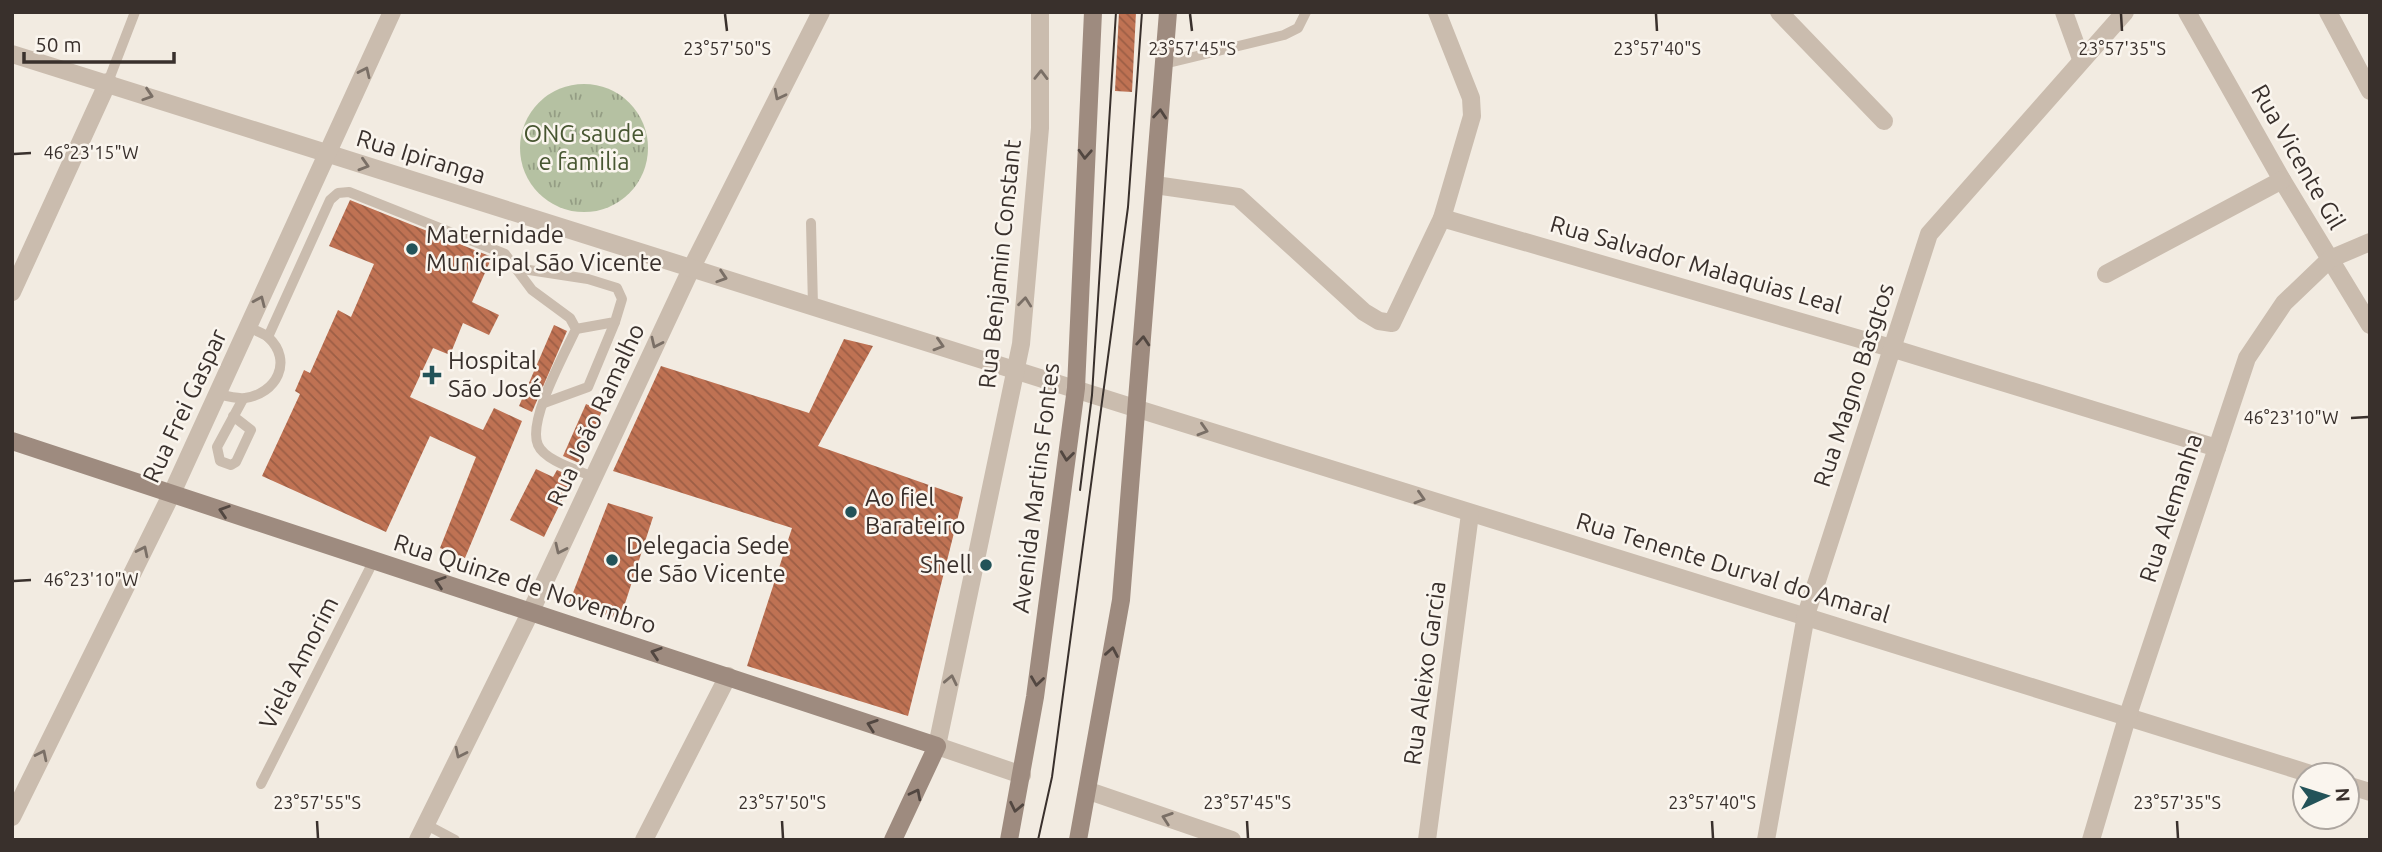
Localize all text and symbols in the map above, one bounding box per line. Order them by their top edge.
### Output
scale bar [24,21,175,65]
text: 50 m [35,32,82,56]
text: 23°57'50"S [683,38,771,58]
text: 23°57'45"S [1148,38,1236,58]
text: 23°57'40"S [1613,38,1701,58]
text: 23°57'35"S [2078,38,2166,58]
one-way arrow [357,67,371,79]
one-way arrow [1033,69,1049,80]
street label: Rua Vicente Gil [2246,80,2351,234]
one-way arrow [141,87,154,101]
one-way arrow [773,88,787,100]
one-way arrow [1152,109,1167,120]
park label: ONG saude e familia [524,120,644,175]
street label: Rua Ipiranga [353,124,489,189]
street label: Rua Benjamin Constant [973,138,1026,390]
text: 46°23'15"W [43,142,139,162]
one-way arrow [1077,149,1092,160]
one-way arrow [358,157,370,171]
street label: Rua Salvador Malaquias Leal [1547,210,1845,319]
place label: Maternidade Municipal São Vicente [426,221,662,276]
marker: Maternidade Municipal São Vicente [404,241,420,257]
one-way arrow [715,269,727,283]
street label: Rua Magno Basgtos [1808,280,1899,490]
one-way arrow [252,296,266,308]
one-way arrow [1017,296,1032,307]
street label: Rua João Ramalho [541,319,650,510]
street label: Rua Frei Gaspar [137,325,232,487]
one-way arrow [1135,335,1150,346]
one-way arrow [650,336,664,348]
one-way arrow [932,337,944,352]
place label: Hospital São José [448,347,542,402]
street label: Avenida Martins Fontes [1007,361,1064,615]
marker: Hospital São José [422,365,442,385]
text: 46°23'10"W [2243,407,2339,427]
one-way arrow [1197,421,1209,436]
street label: Rua Alemanha [2134,430,2207,585]
one-way arrow [1060,450,1075,462]
place label: Ao fiel Barateiro [865,484,966,539]
one-way arrow [1414,490,1426,504]
one-way arrow [219,504,231,519]
marker: Ao fiel Barateiro [843,504,859,520]
street label: Rua Tenente Durval do Amaral [1573,507,1893,628]
street label: Rua Quinze de Novembro [390,528,660,639]
place label: Delegacia Sede de São Vicente [626,532,790,587]
one-way arrow [554,542,568,554]
one-way arrow [135,546,149,558]
place label: Shell [920,551,972,578]
marker: Delegacia Sede de São Vicente [604,552,620,568]
marker: Shell [978,557,994,573]
text: 46°23'10"W [43,569,139,589]
one-way arrow [435,575,447,590]
street label: Rua Aleixo Garcia [1398,579,1451,767]
street label: Viela Amorim [254,592,344,734]
one-way arrow [651,646,663,661]
one-way arrow [1104,646,1119,658]
one-way arrow [942,674,957,686]
one-way arrow [1030,676,1045,687]
one-way arrow [867,719,879,733]
one-way arrow [455,746,469,759]
one-way arrow [34,750,48,762]
north arrow [2291,761,2361,831]
text: N [2331,787,2354,803]
one-way arrow [908,789,922,801]
text: 23°57'55"S [273,792,361,812]
text: 23°57'50"S [738,792,826,812]
text: 23°57'45"S [1203,792,1291,812]
text: 23°57'40"S [1668,792,1756,812]
text: 23°57'35"S [2133,792,2221,812]
one-way arrow [1009,801,1024,813]
one-way arrow [1162,812,1174,826]

